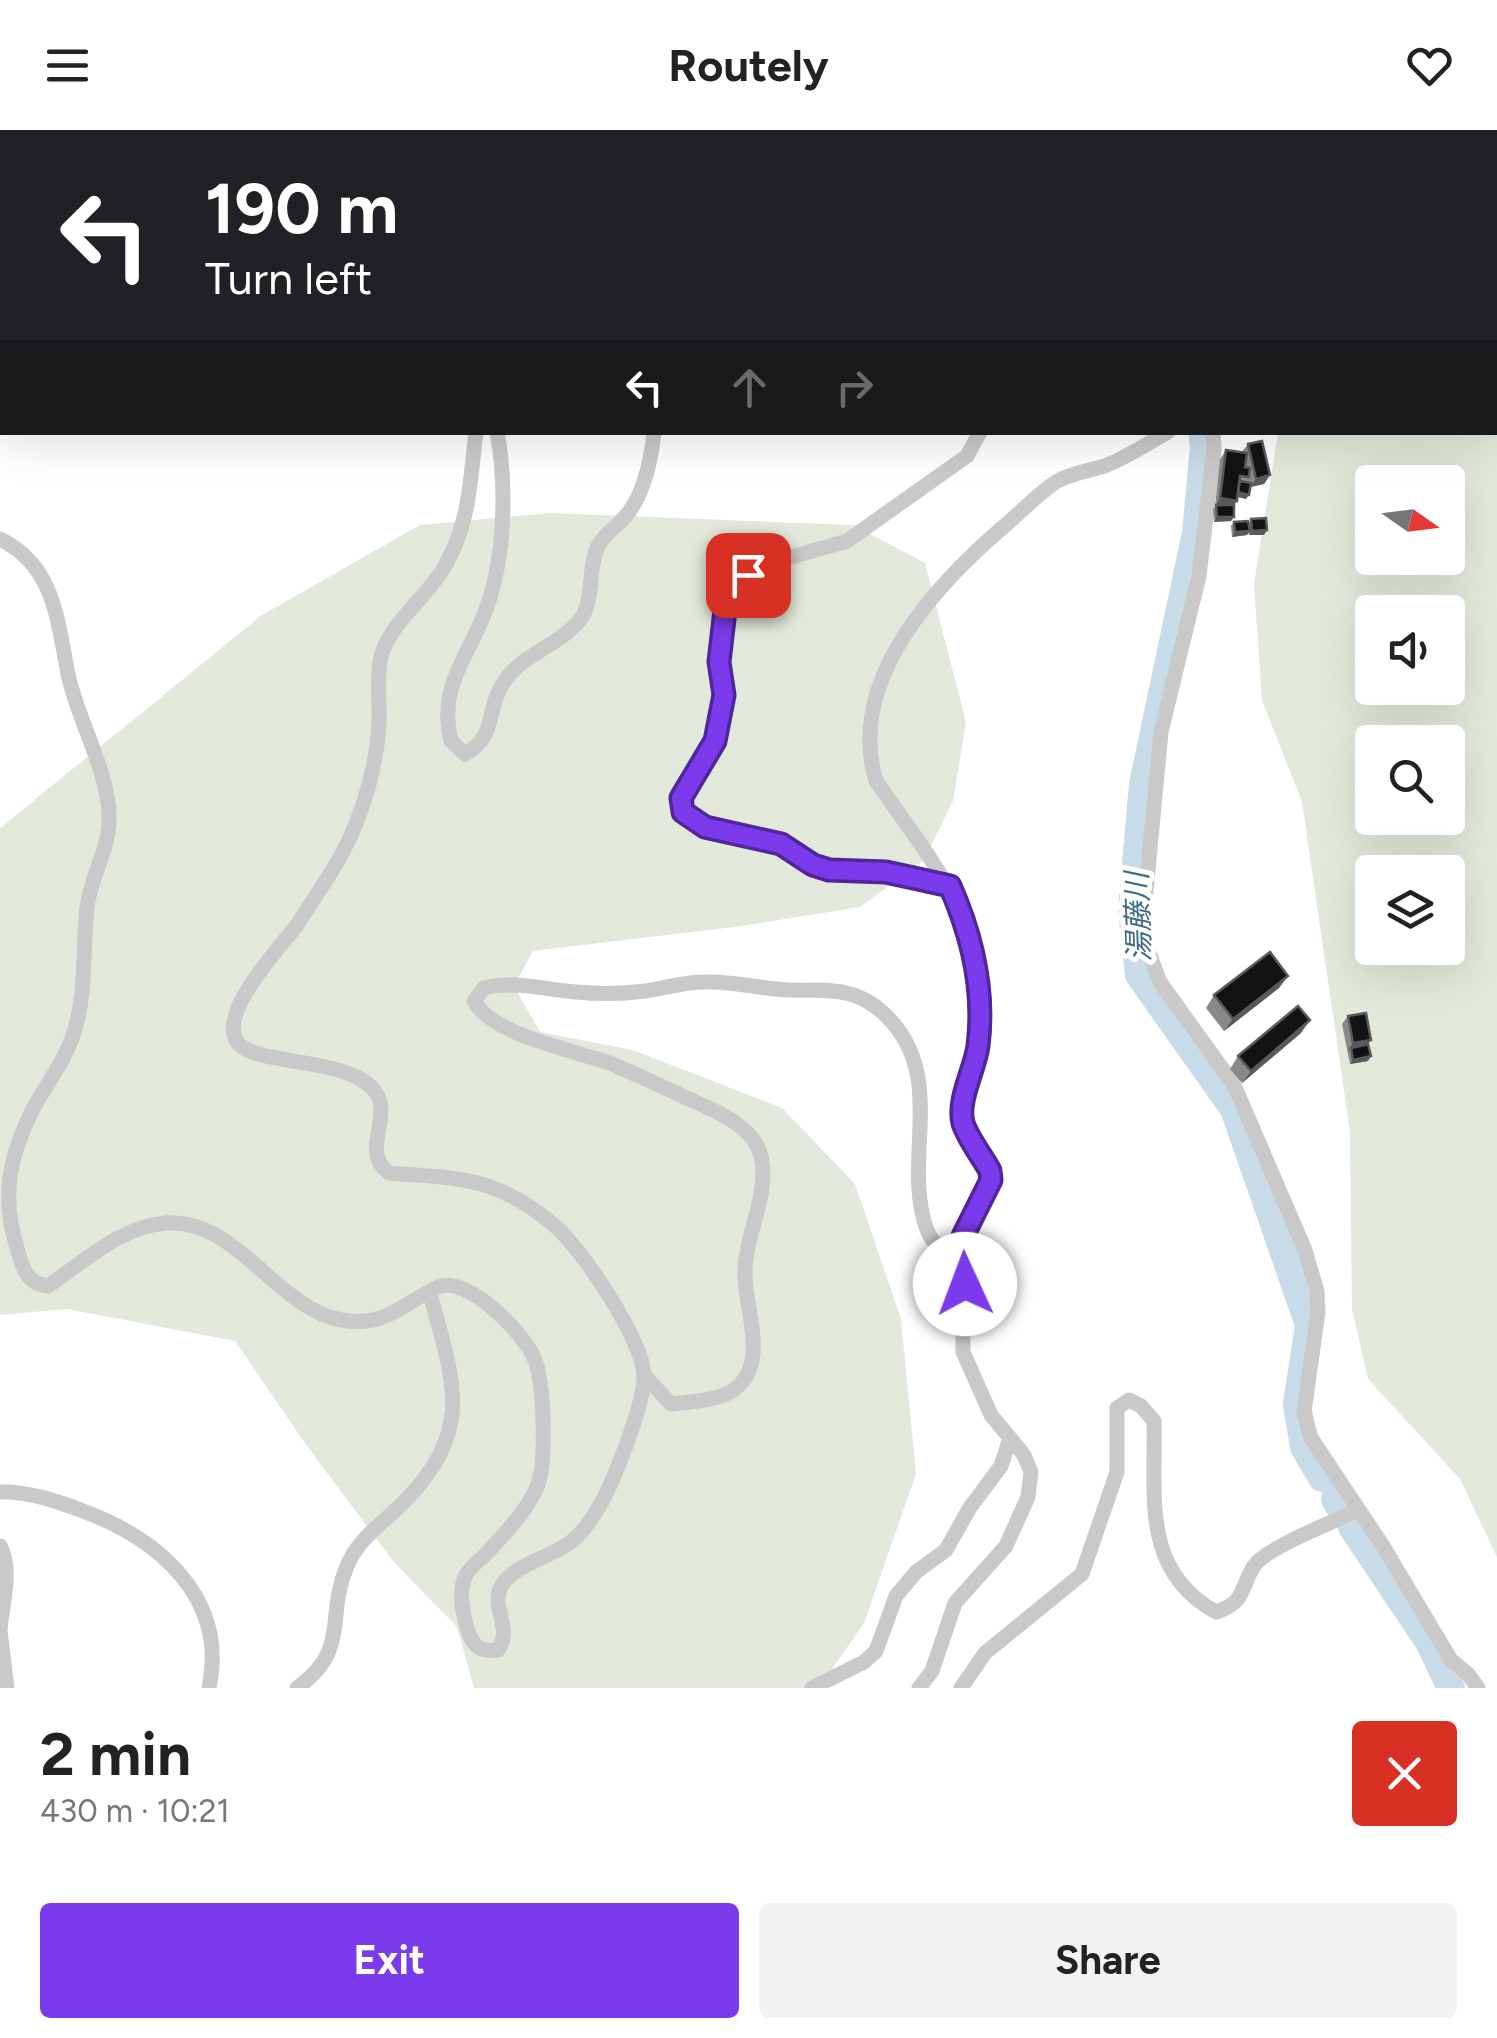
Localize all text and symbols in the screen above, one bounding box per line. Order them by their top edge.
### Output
icon: menu [40,38,95,93]
text: Routely [668,38,829,92]
icon: heart [1402,38,1457,93]
text: 190 m [205,166,398,251]
icon: left [40,170,170,300]
text: Turn left [205,251,372,305]
icon: left [617,360,672,415]
icon: ahead [722,360,777,415]
icon: right [827,360,882,415]
north arrow [1355,465,1465,575]
map controls [1355,465,1465,965]
pin [706,533,791,618]
icon: arrive [721,548,776,603]
button: sound [1355,595,1465,705]
button: search [1355,725,1465,835]
button: layers [1355,855,1465,965]
water label: 湯藤川 [1118,868,1158,963]
position arrow [913,1232,1017,1336]
text: 2 min [40,1718,191,1790]
button: close [1352,1721,1457,1826]
text: 430 m · 10:21 [40,1792,230,1830]
button: Exit [40,1903,739,2018]
button: Share [759,1903,1457,2018]

